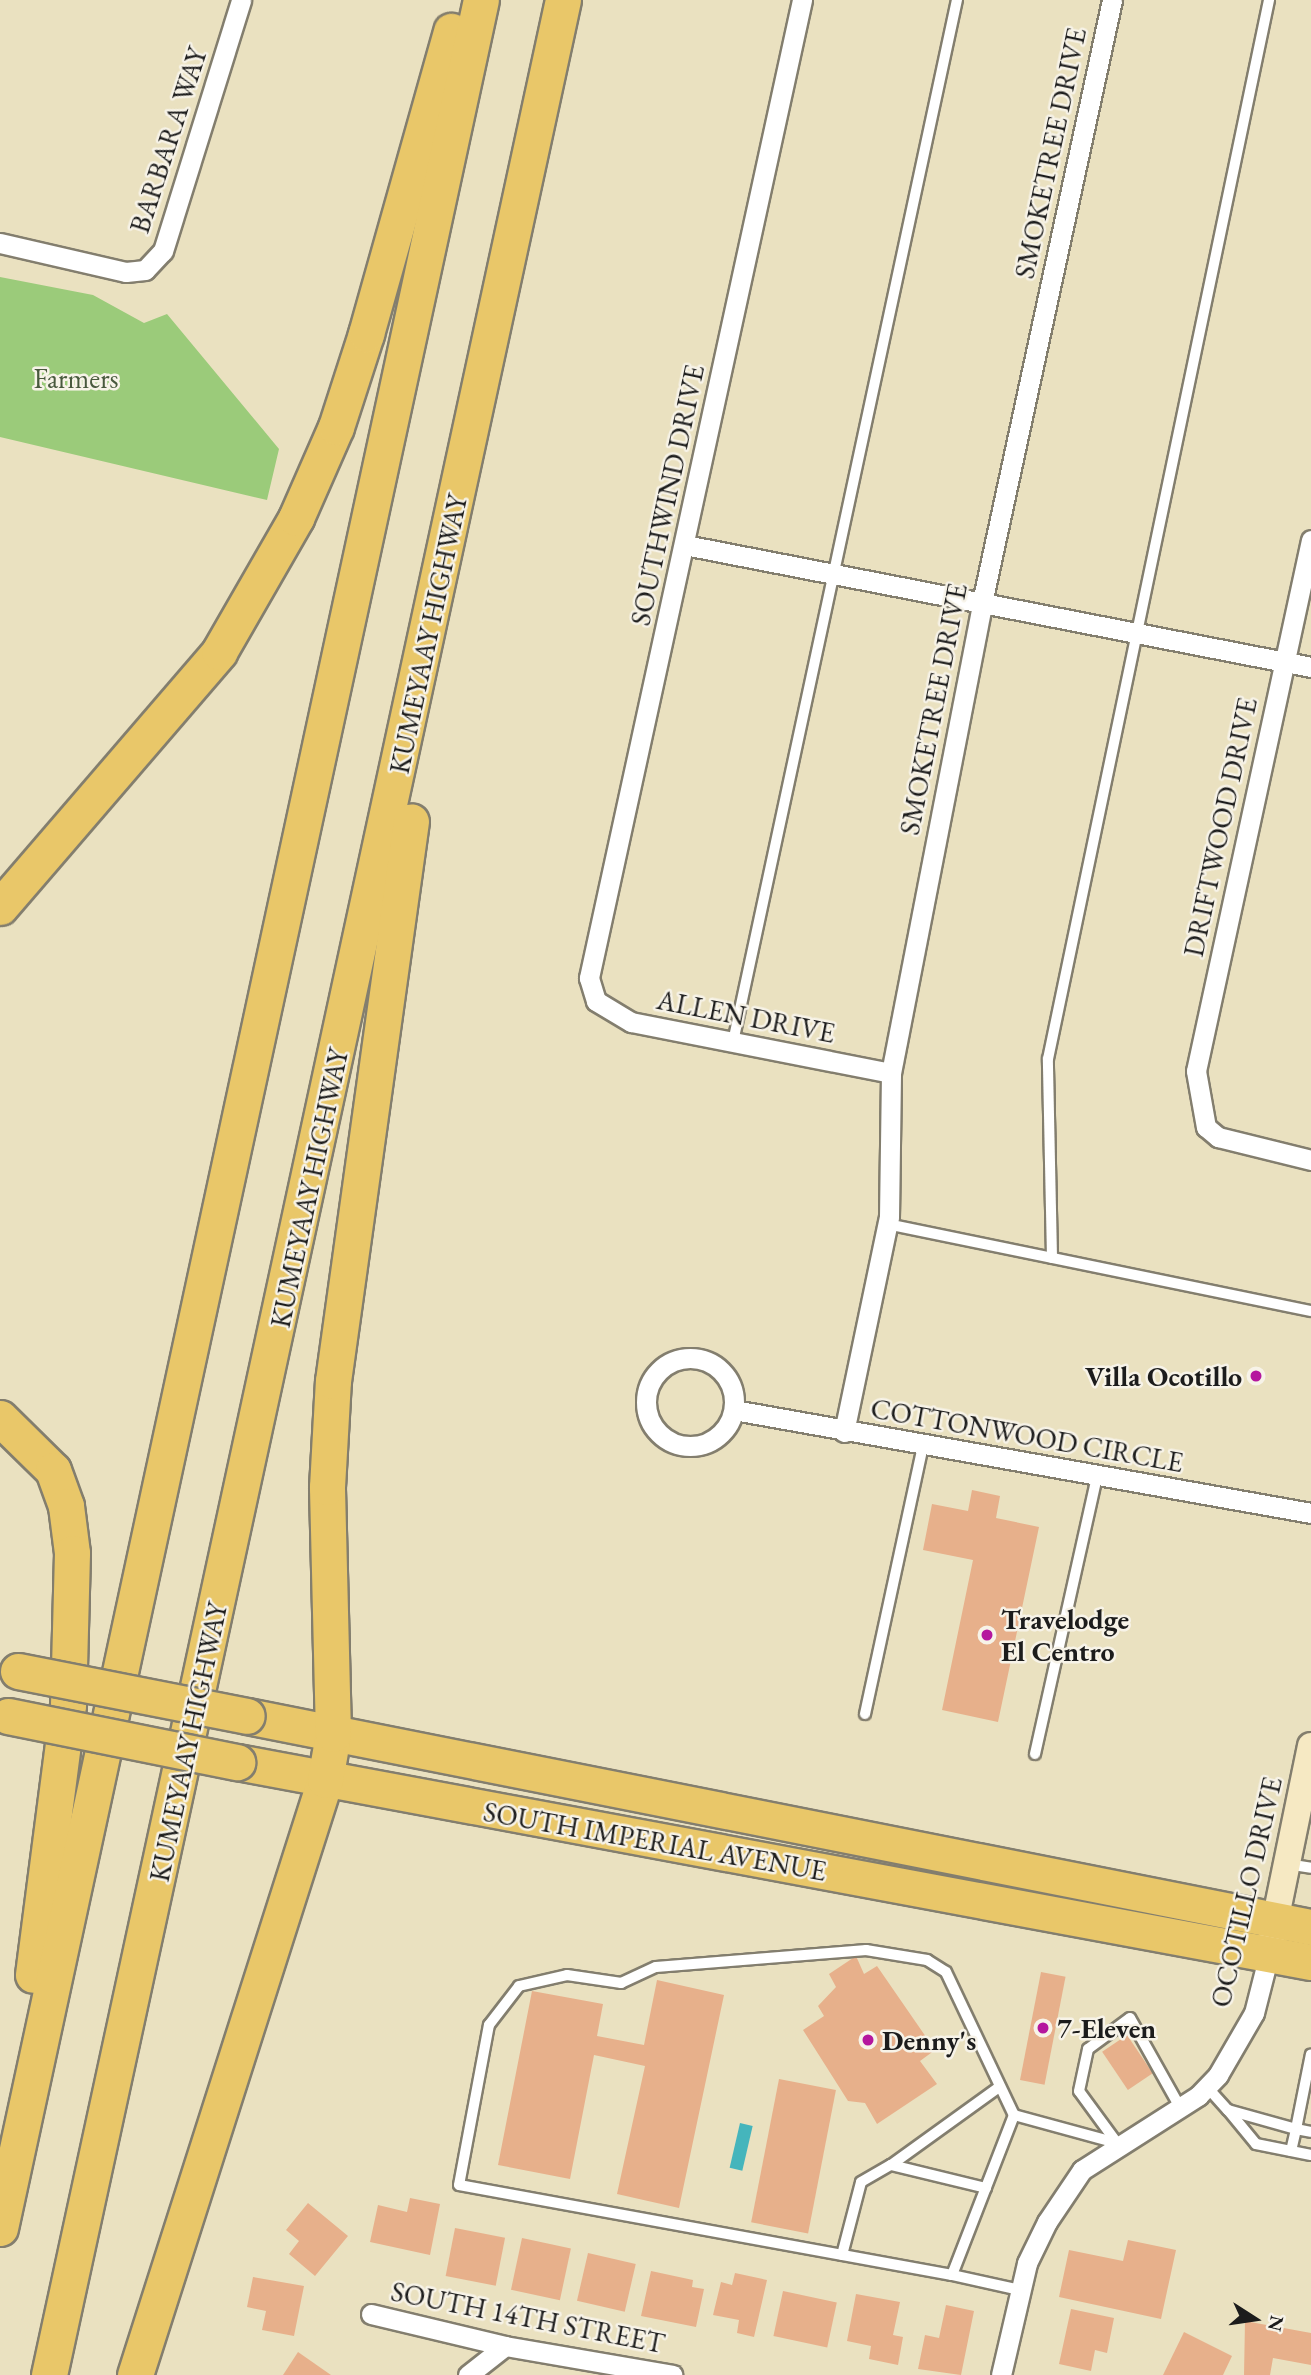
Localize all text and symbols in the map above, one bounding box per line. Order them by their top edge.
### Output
street label: SMOKETREE DRIVE [1007,25,1093,281]
street label: BARBARA WAY [122,43,214,237]
park label: Farmers [33,361,119,395]
street label: SOUTHWIND DRIVE [623,362,711,628]
street label: KUMEYAAY HIGHWAY [382,491,474,777]
street label: SMOKETREE DRIVE [892,580,974,838]
street label: DRIFTWOOD DRIVE [1176,694,1264,960]
street label: ALLEN DRIVE [654,982,838,1050]
street label: KUMEYAAY HIGHWAY [263,1045,355,1331]
place label: Villa Ocotillo [1085,1359,1242,1393]
marker: Villa Ocotillo [1248,1368,1264,1384]
street label: COTTONWOOD CIRCLE [868,1391,1186,1479]
street label: KUMEYAAY HIGHWAY [142,1599,234,1885]
place label: Travelodge El Centro [1001,1602,1129,1668]
marker: Travelodge El Centro [979,1627,995,1643]
street label: OCOTILLO DRIVE [1203,1774,1289,2010]
street label: SOUTH IMPERIAL AVENUE [481,1794,829,1888]
place label: 7-Eleven [1057,2011,1156,2045]
marker: 7-Eleven [1035,2020,1051,2036]
place label: Denny's [882,2023,976,2057]
marker: Denny's [860,2032,876,2048]
street label: SOUTH 14TH STREET [388,2274,668,2360]
north arrow [1220,2284,1290,2354]
text: N [1262,2313,1290,2334]

